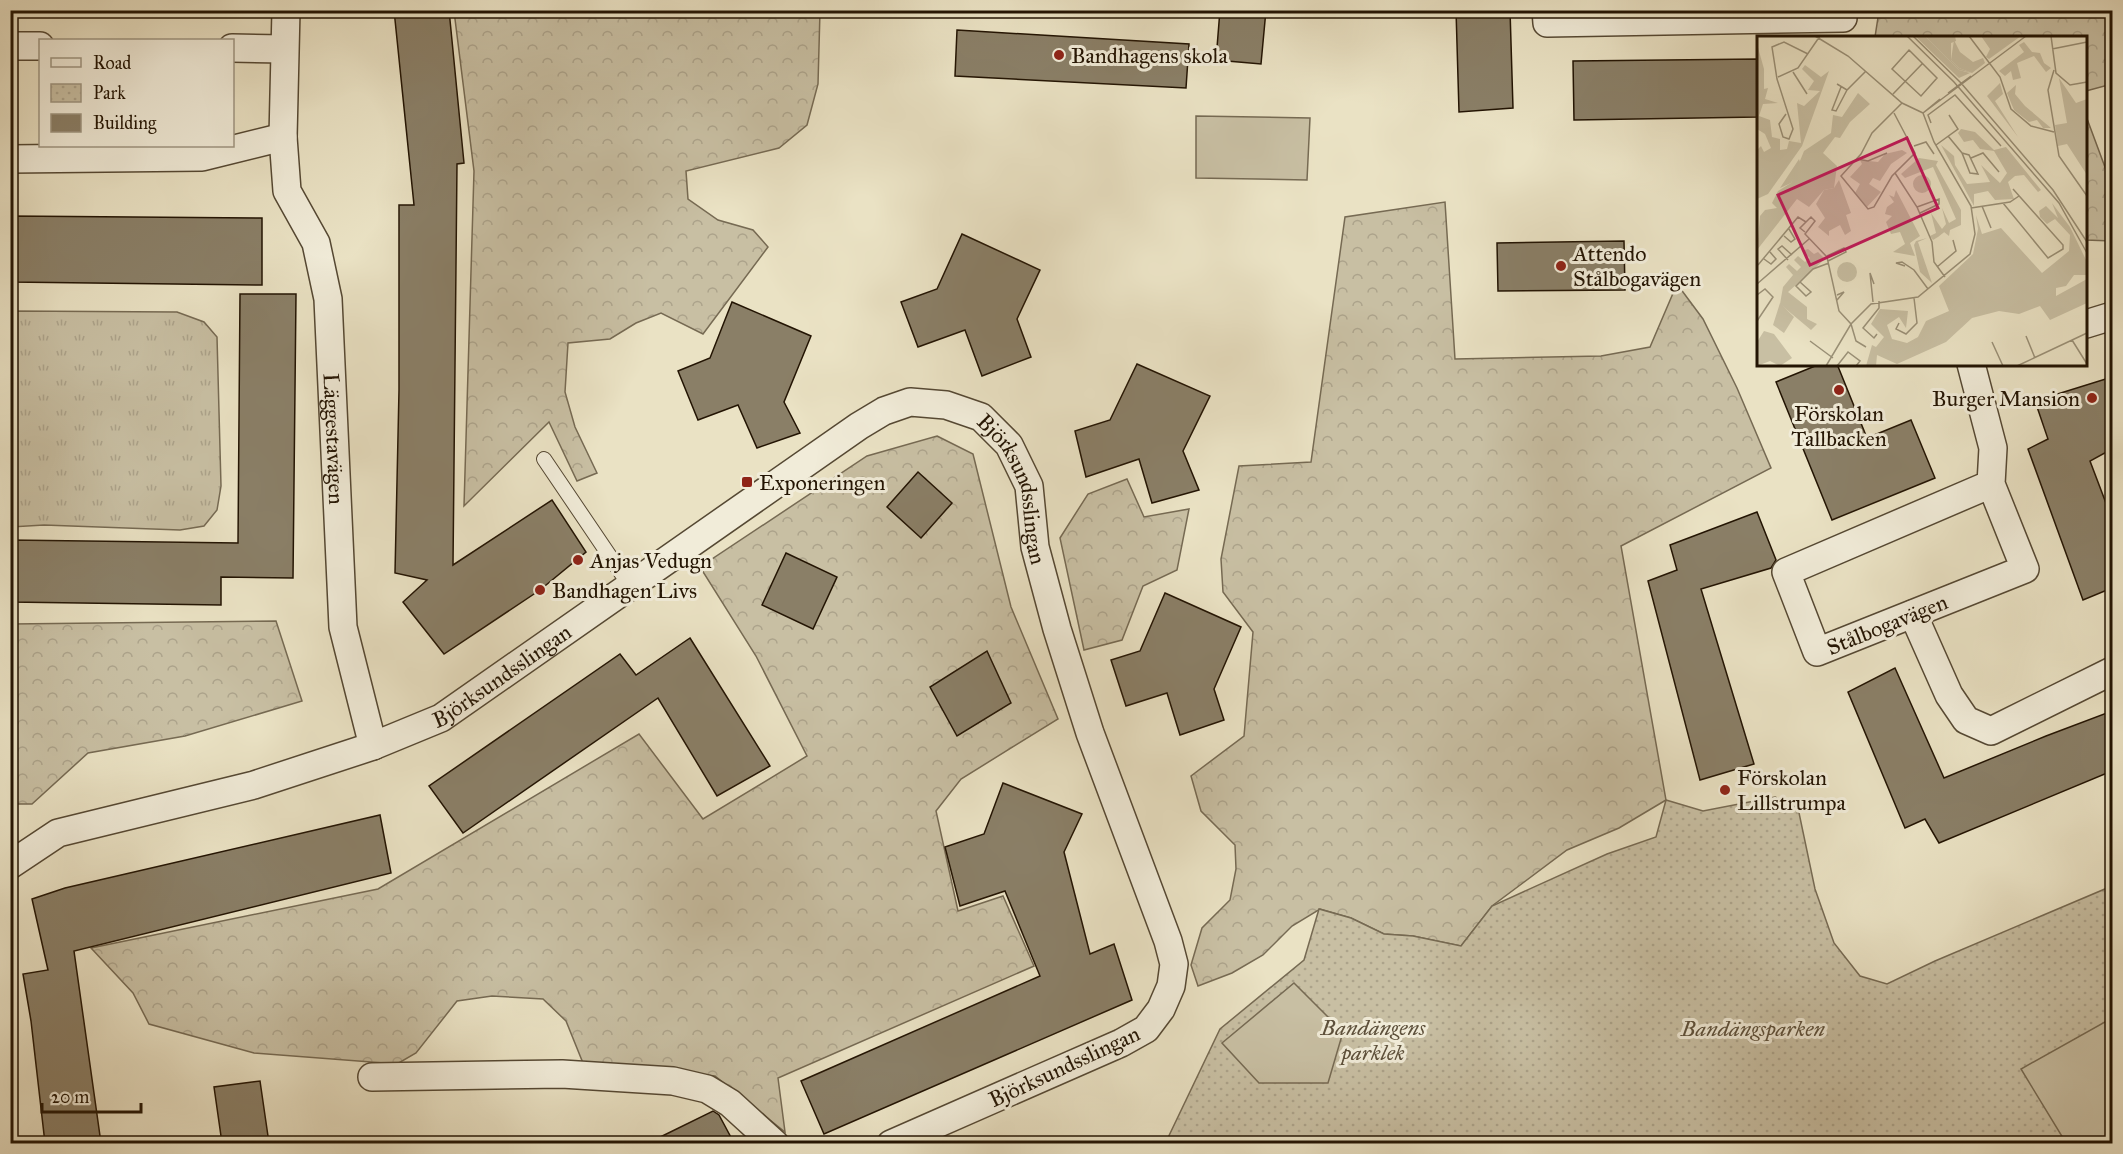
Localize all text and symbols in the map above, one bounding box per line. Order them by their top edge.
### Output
inset map [1757,36,2087,366]
legend [39,39,234,147]
place label: Bandhagens skola [1071,42,1228,69]
marker: Bandhagens skola [1052,48,1066,62]
text: Road [93,52,131,74]
text: Park [93,82,126,104]
text: Building [93,112,157,135]
place label: Attendo Stålbogavägen [1572,240,1701,292]
marker: Attendo Stålbogavägen [1554,259,1568,273]
street label: Läggestavägen [317,373,350,505]
marker: Förskolan Tallbacken [1832,383,1846,397]
place label: Burger Mansion [1932,385,2080,412]
marker: Burger Mansion [2085,391,2099,405]
place label: Förskolan Tallbacken [1791,400,1887,452]
street label: Björksundsslingan [971,408,1052,567]
place label: Exponeringen [759,469,886,496]
marker: Exponeringen [740,475,754,489]
place label: Anjas Vedugn [589,547,712,574]
marker: Anjas Vedugn [571,553,585,567]
place label: Bandhagen Livs [552,577,697,604]
marker: Bandhagen Livs [533,583,547,597]
street label: Stålbogavägen [1823,588,1952,661]
street label: Björksundsslingan [429,618,577,734]
place label: Förskolan Lillstrumpa [1737,764,1847,816]
marker: Förskolan Lillstrumpa [1718,783,1732,797]
park label: Bandängens parklek [1320,1014,1426,1066]
park label: Bandängsparken [1680,1015,1825,1042]
street label: Björksundsslingan [984,1020,1144,1113]
scale bar [42,1076,141,1114]
text: 20 m [51,1086,89,1108]

